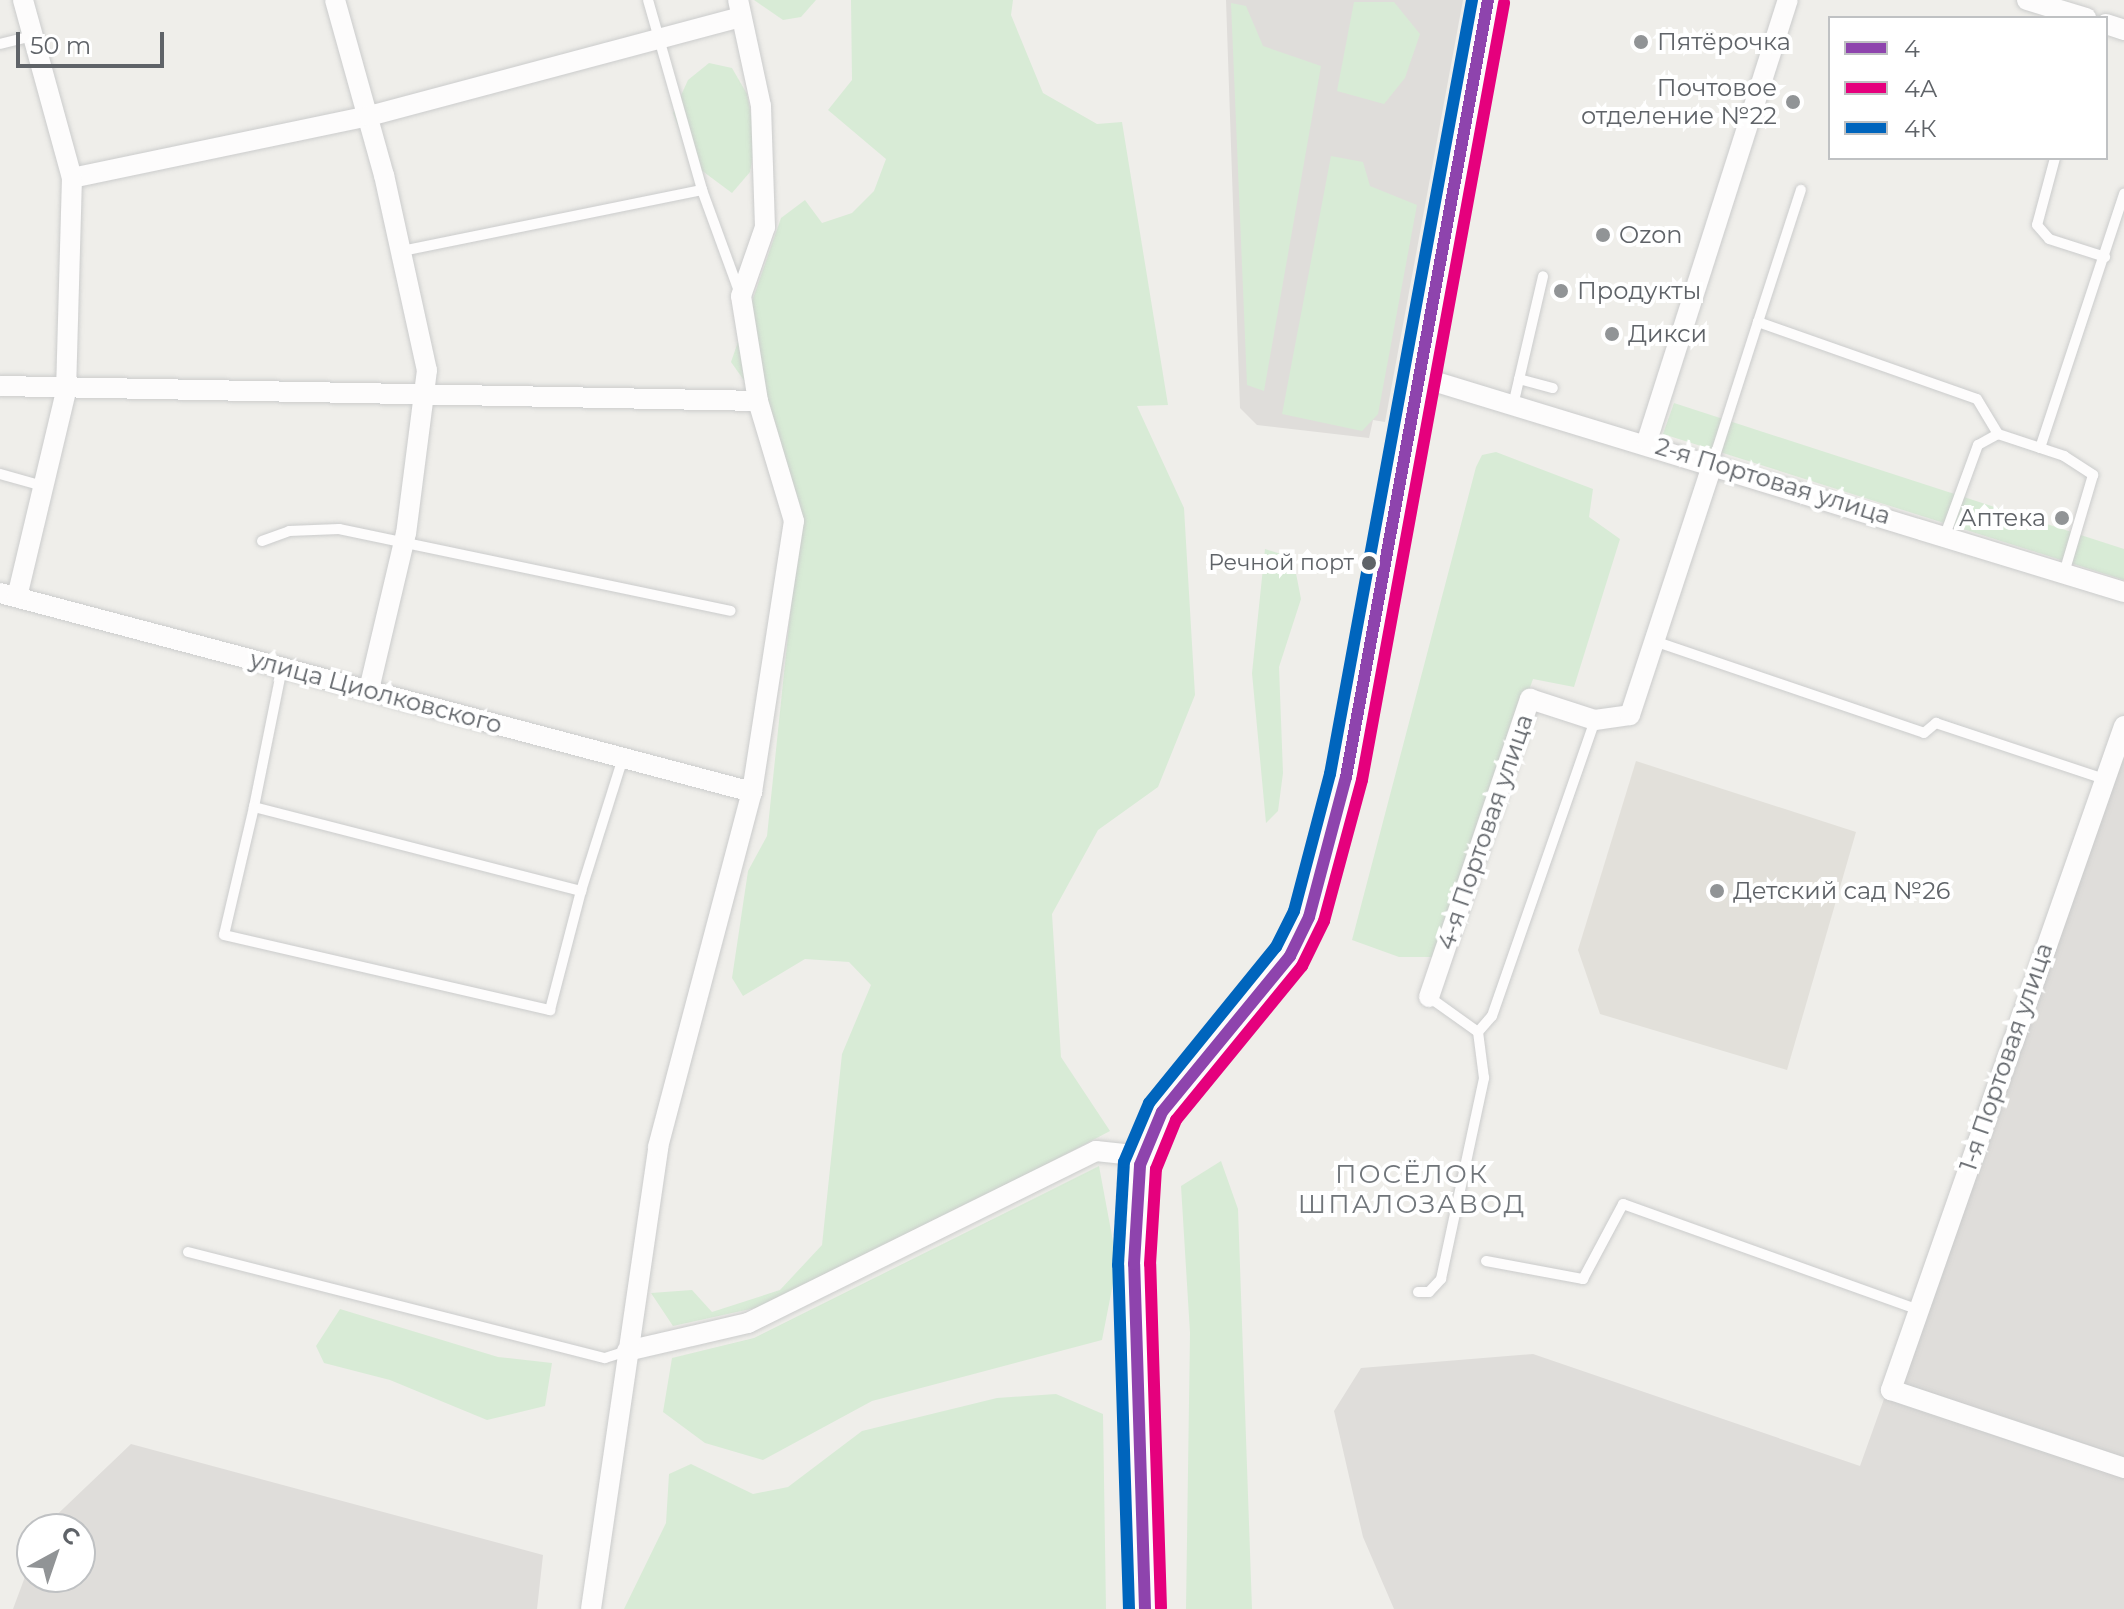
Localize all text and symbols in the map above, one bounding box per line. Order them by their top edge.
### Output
scale bar [20,16,168,66]
legend [1828,16,2108,160]
place label: Пятёрочка [1657,28,1791,56]
text: 50 m [30,31,91,60]
marker: Пятёрочка [1632,33,1650,51]
text: 4 [1904,34,1920,63]
place label: Почтовое отделение №22 [1581,74,1777,130]
text: 4А [1904,74,1938,103]
marker: Почтовое отделение №22 [1784,93,1802,111]
text: 4К [1904,114,1937,143]
place label: Ozon [1619,221,1682,249]
marker: Ozon [1594,226,1612,244]
place label: Продукты [1577,277,1701,305]
marker: Продукты [1552,282,1570,300]
place label: Дикси [1628,320,1707,348]
marker: Дикси [1603,325,1621,343]
street label: 2-я Портовая улица [1652,432,1894,530]
place label: Аптека [1959,504,2046,532]
marker: Аптека [2053,509,2071,527]
place label: Речной порт [1208,550,1354,576]
marker: Речной порт [1361,555,1377,571]
street label: улица Циолковского [247,644,505,740]
street label: 4-я Портовая улица [1431,711,1539,953]
place label: Детский сад №26 [1733,877,1950,905]
marker: Детский сад №26 [1708,882,1726,900]
street label: 1-я Портовая улица [1953,939,2059,1175]
district label: ПОСЁЛОК ШПАЛОЗАВОД [1298,1159,1526,1220]
north arrow [16,1513,96,1593]
text: С [56,1520,85,1551]

